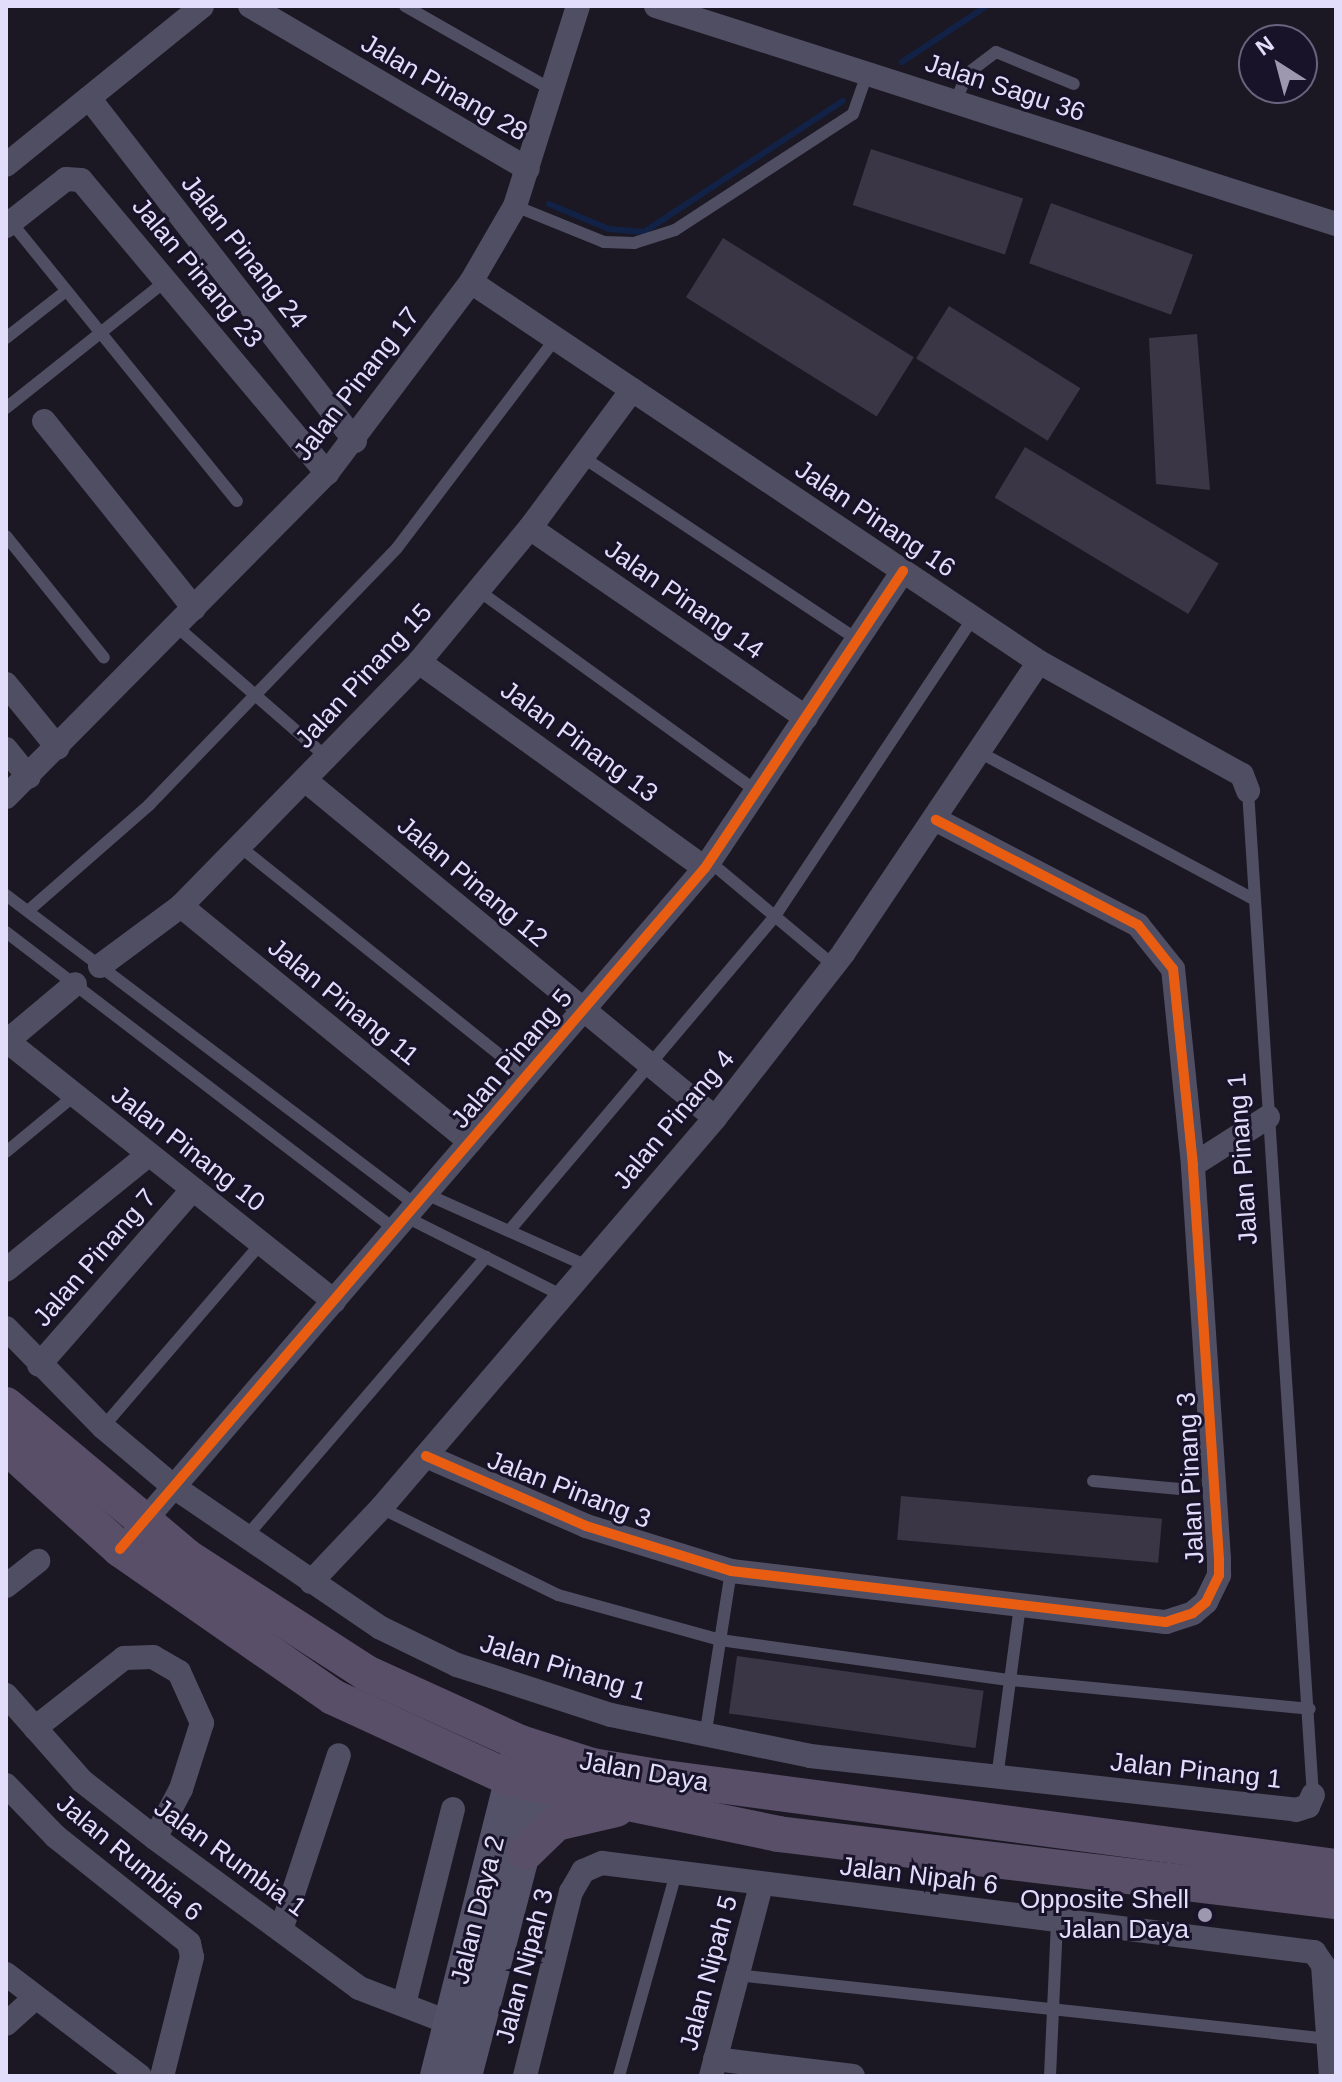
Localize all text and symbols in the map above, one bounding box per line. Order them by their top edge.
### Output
north arrow [1238,24,1318,104]
street label: Jalan Pinang 28 [355,28,533,148]
text: N [1251,31,1279,61]
street label: Jalan Sagu 36 [921,47,1089,129]
street label: Jalan Pinang 24 [174,169,314,335]
street label: Jalan Pinang 23 [125,192,269,354]
street label: Jalan Pinang 17 [287,301,427,467]
street label: Jalan Pinang 16 [789,454,961,584]
street label: Jalan Pinang 14 [599,534,769,666]
street label: Jalan Pinang 15 [289,597,439,755]
street label: Jalan Pinang 13 [494,675,664,809]
street label: Jalan Pinang 12 [391,810,553,954]
street label: Jalan Pinang 11 [261,932,425,1072]
street label: Jalan Pinang 5 [445,983,579,1135]
street label: Jalan Pinang 4 [607,1044,741,1196]
street label: Jalan Pinang 1 [1221,1072,1265,1246]
street label: Jalan Pinang 10 [105,1079,271,1219]
street label: Jalan Pinang 7 [27,1183,163,1333]
street label: Jalan Pinang 3 [1171,1391,1211,1565]
street label: Jalan Pinang 3 [483,1445,655,1535]
street label: Jalan Pinang 1 [476,1628,650,1708]
street label: Jalan Daya [577,1745,711,1799]
street label: Jalan Pinang 1 [1109,1746,1283,1796]
street label: Jalan Rumbia 6 [50,1788,208,1928]
street label: Jalan Rumbia 1 [148,1792,312,1924]
street label: Jalan Daya 2 [445,1833,511,1987]
street label: Jalan Nipah 6 [838,1851,1000,1901]
place label: Opposite Shell Jalan Daya [1020,1884,1189,1946]
street label: Jalan Nipah 3 [489,1885,561,2047]
street label: Jalan Nipah 5 [673,1892,745,2054]
marker: Opposite Shell Jalan Daya [1196,1906,1214,1924]

